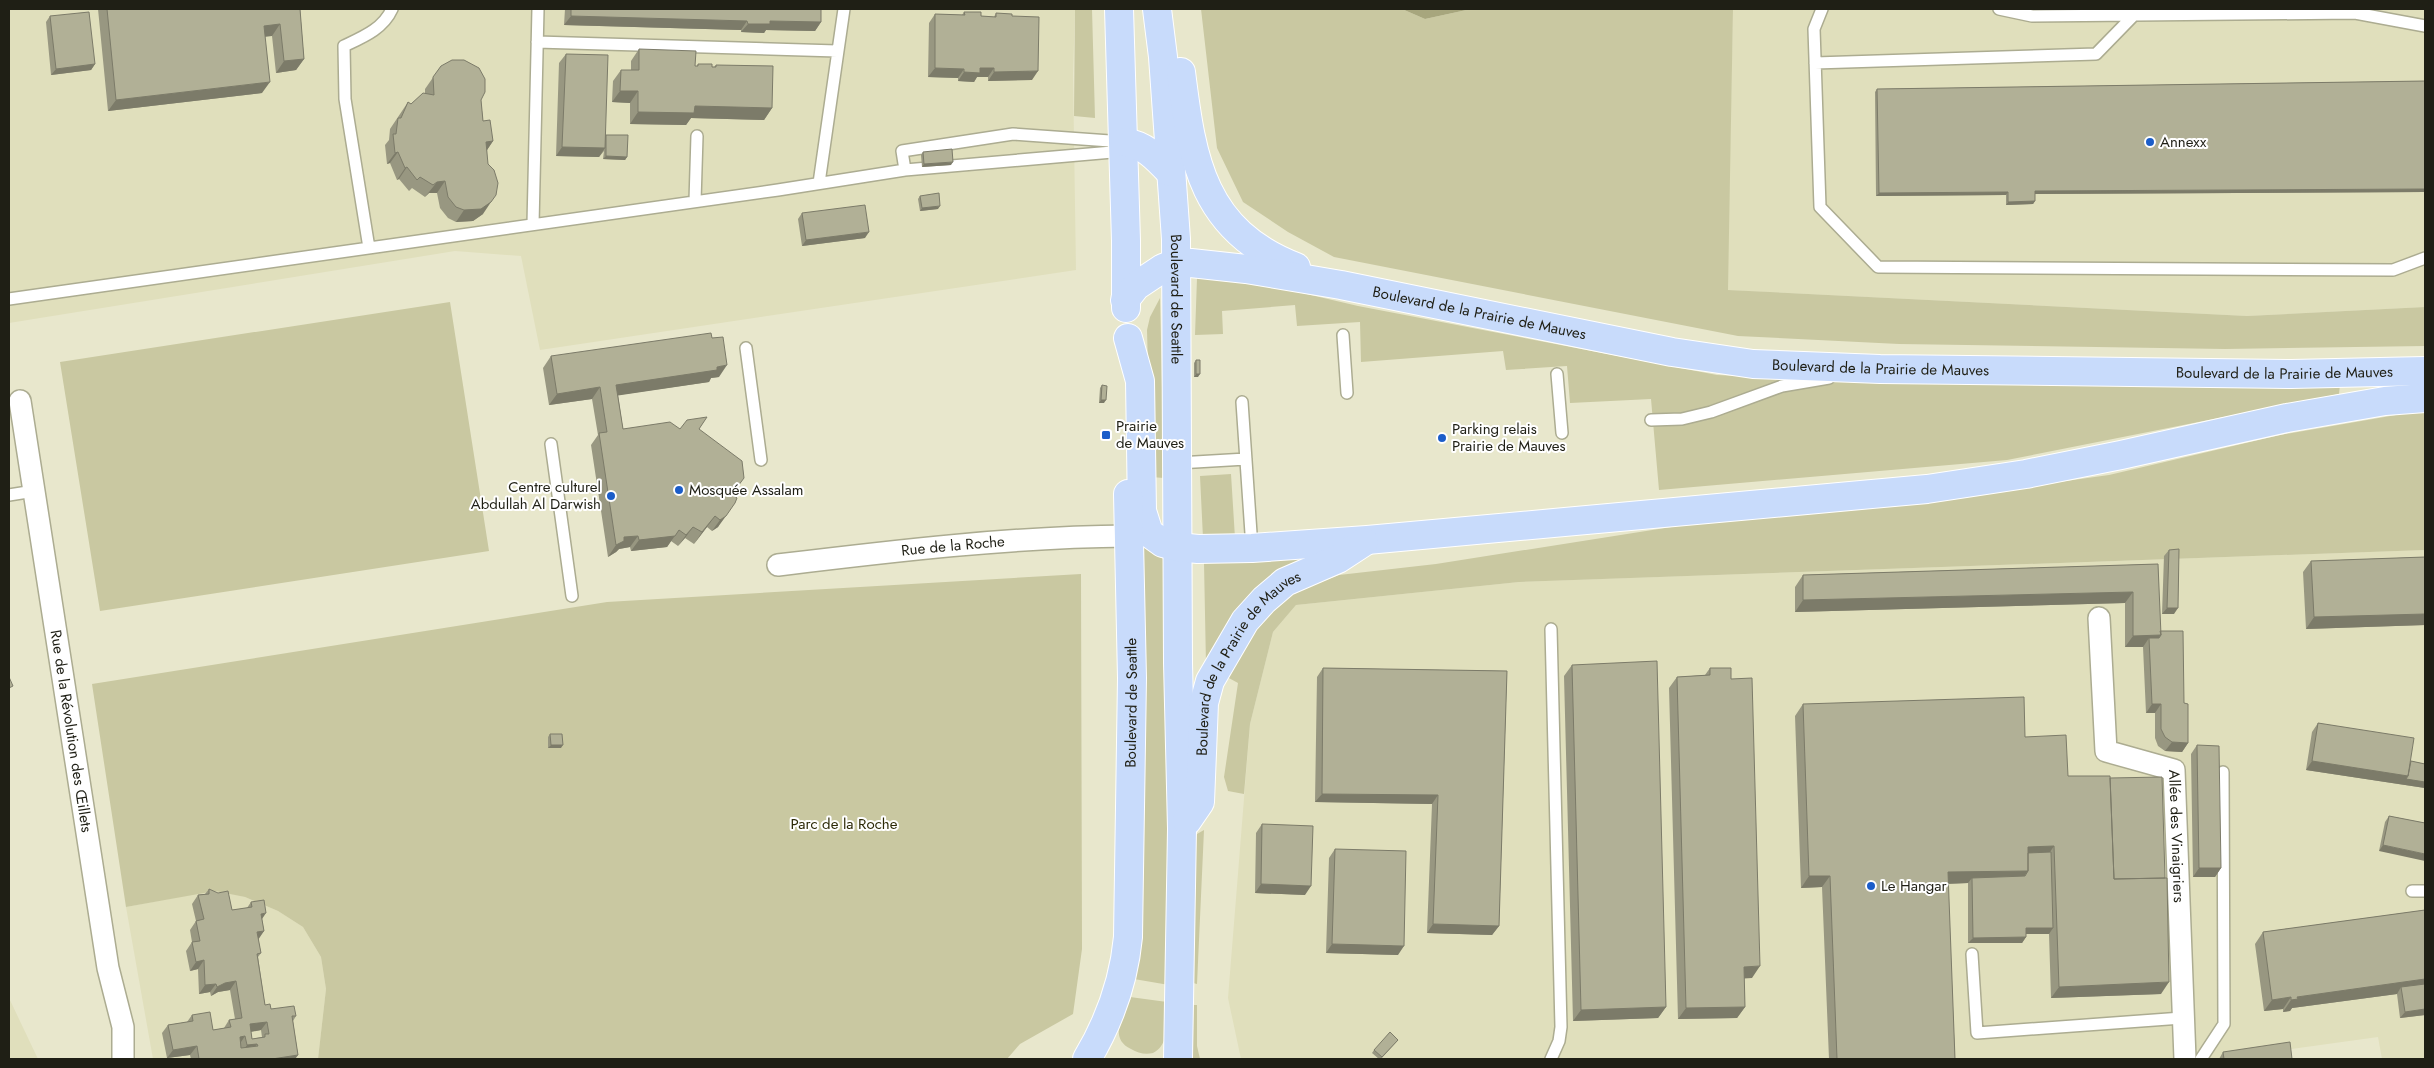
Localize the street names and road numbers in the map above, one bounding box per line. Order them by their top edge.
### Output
street label: Boulevard de Seattle [1165,233,1188,364]
street label: Boulevard de la Prairie de Mauves [1371,281,1588,345]
street label: Boulevard de la Prairie de Mauves [1771,354,1989,381]
street label: Boulevard de la Prairie de Mauves [2176,361,2393,385]
street label: Rue de la Roche [900,530,1006,562]
street label: Boulevard de la Prairie de Mauves [1191,565,1304,756]
street label: Rue de la Révolution des Œillets [45,628,98,834]
street label: Boulevard de Seattle [1120,637,1143,768]
street label: Allée des Vinaigriers [2163,769,2190,903]

